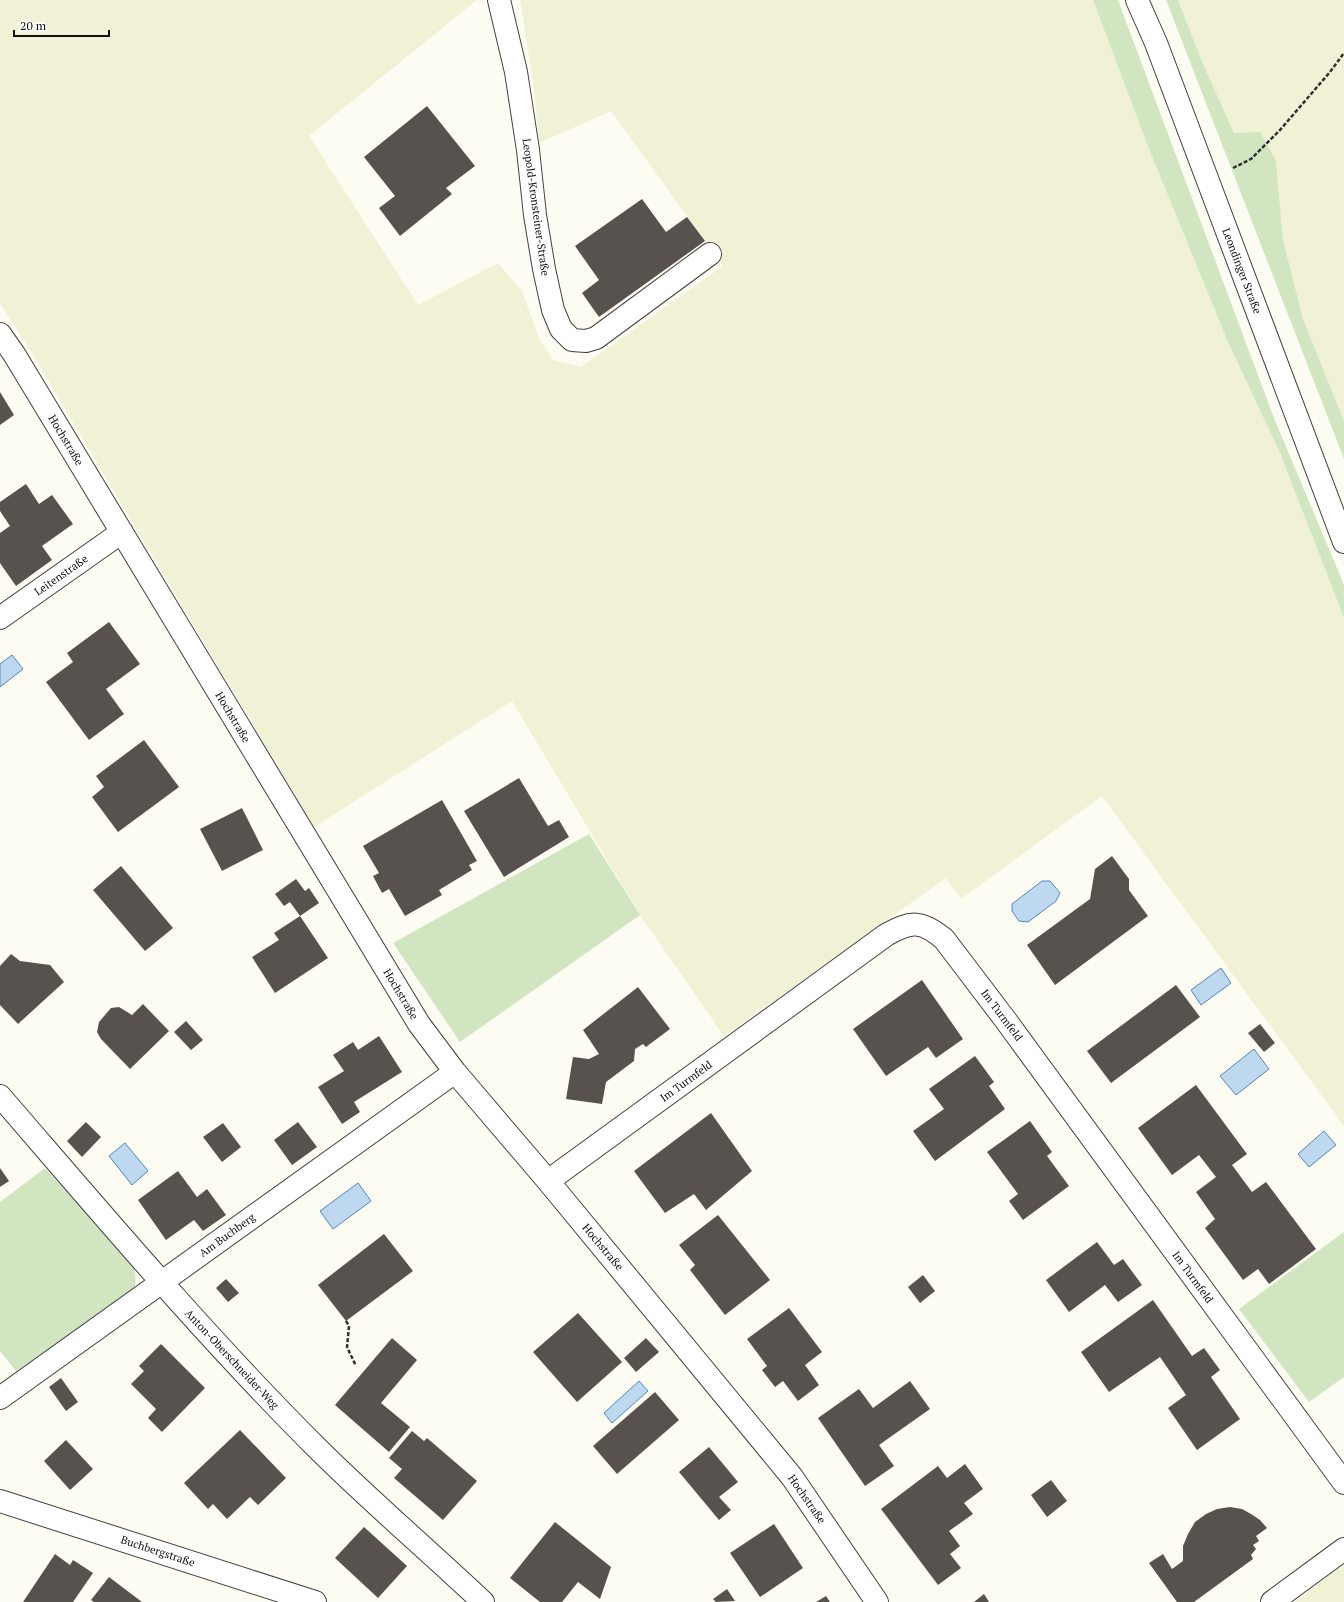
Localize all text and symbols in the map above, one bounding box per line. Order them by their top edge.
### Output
scale bar [14,12,109,38]
text: 20 m [20,18,47,33]
street label: Leopold-Kronsteiner-Straße [519,137,553,277]
street label: Leondinger Straße [1219,226,1265,316]
street label: Hochstraße [45,412,87,468]
street label: Leitenstraße [32,551,91,599]
street label: Hochstraße [212,689,254,745]
street label: Hochstraße [380,966,422,1022]
street label: Im Turmfeld [978,986,1026,1044]
street label: Im Turmfeld [657,1057,715,1105]
street label: Am Buchberg [196,1210,258,1260]
street label: Hochstraße [579,1221,627,1274]
street label: Im Turmfeld [1169,1248,1217,1306]
street label: Anton-Oberschneider-Weg [182,1306,282,1412]
street label: Hochstraße [785,1472,829,1527]
street label: Buchbergstraße [119,1532,197,1570]

